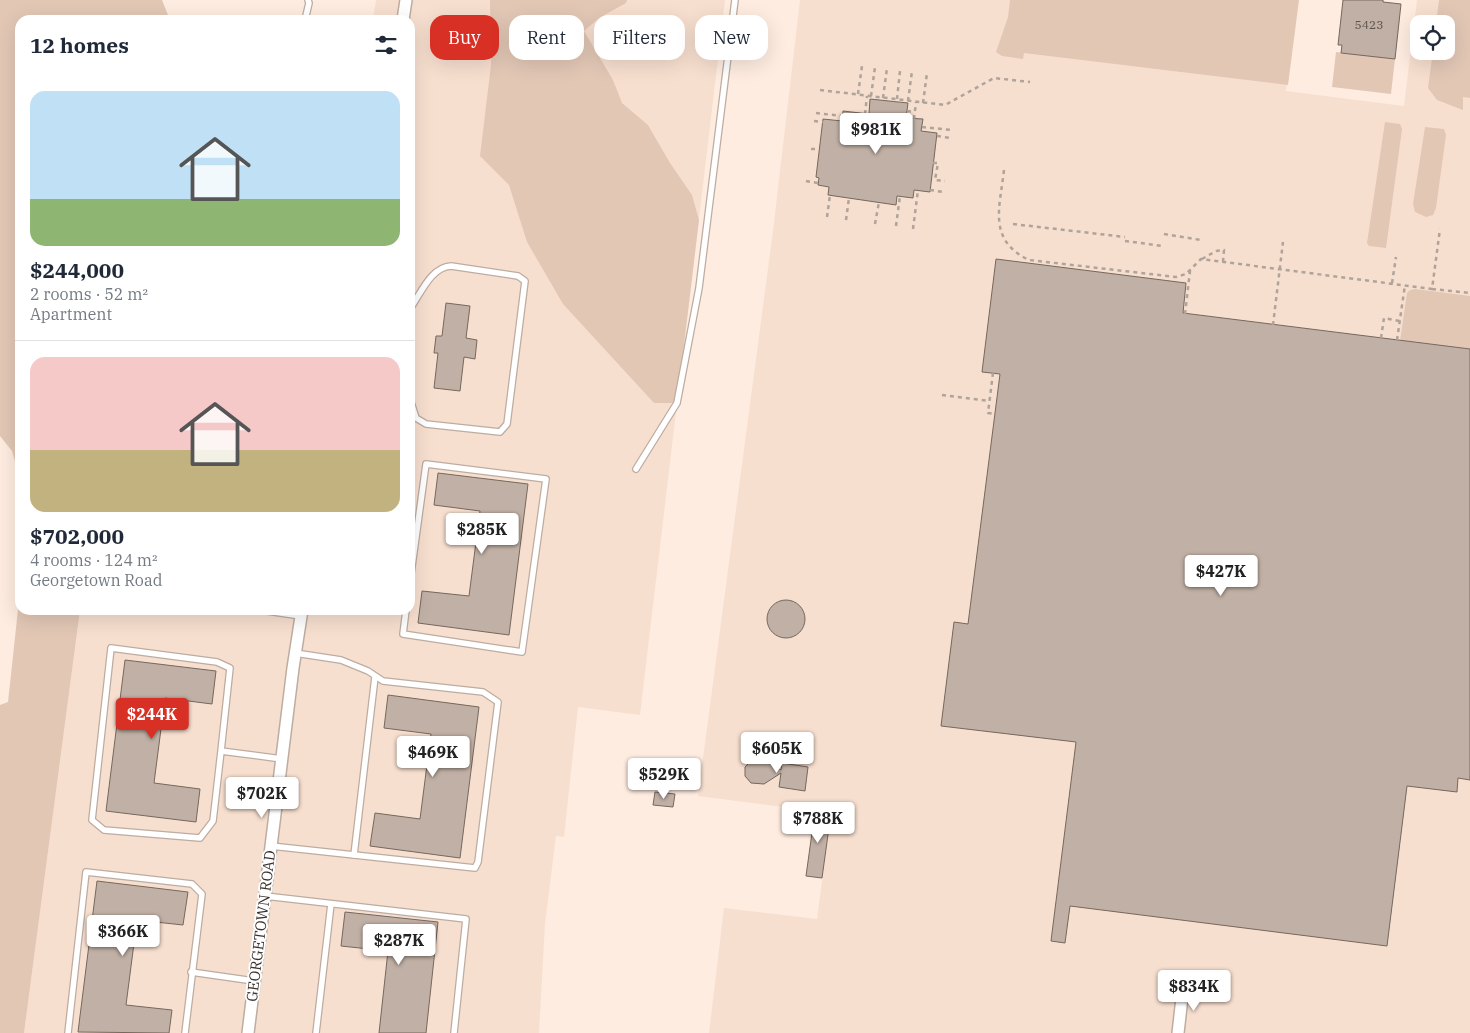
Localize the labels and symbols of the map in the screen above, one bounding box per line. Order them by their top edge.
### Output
house number: 5423 [1355,17,1383,32]
pin: $981K [841,112,911,155]
pin: $285K [447,512,517,555]
pin: $427K [1186,554,1256,597]
pin: $244K [117,698,187,740]
pin: $605K [742,732,812,774]
pin: $469K [398,736,468,778]
pin: $529K [629,758,699,800]
pin: $702K [227,776,297,819]
pin: $788K [783,802,853,844]
street label: GEORGETOWN ROAD [242,849,279,1003]
pin: $366K [88,914,158,957]
pin: $287K [364,924,434,966]
pin: $834K [1159,970,1229,1012]

